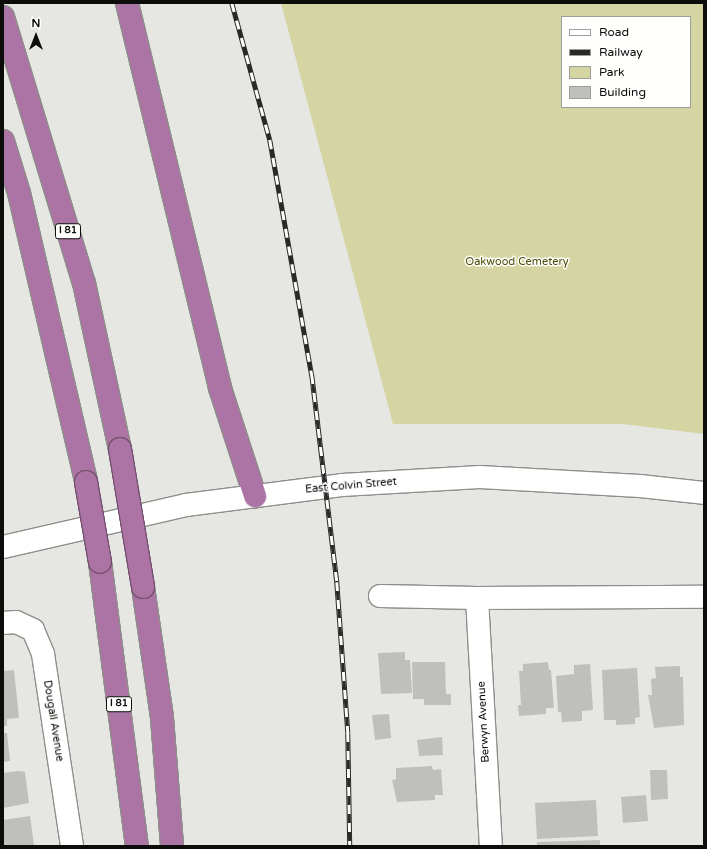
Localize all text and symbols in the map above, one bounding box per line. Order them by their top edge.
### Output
north arrow [16,16,56,56]
legend [561,16,691,108]
text: N [32,17,40,30]
text: Road [599,25,629,39]
text: Railway [599,45,643,59]
text: Park [599,65,625,79]
text: Building [599,85,646,99]
road number: I 81 [54,223,82,239]
park label: Oakwood Cemetery [465,255,569,269]
street label: East Colvin Street [305,475,397,497]
street label: Dougall Avenue [40,679,66,763]
street label: Berwyn Avenue [475,681,493,763]
road number: I 81 [105,696,133,712]

